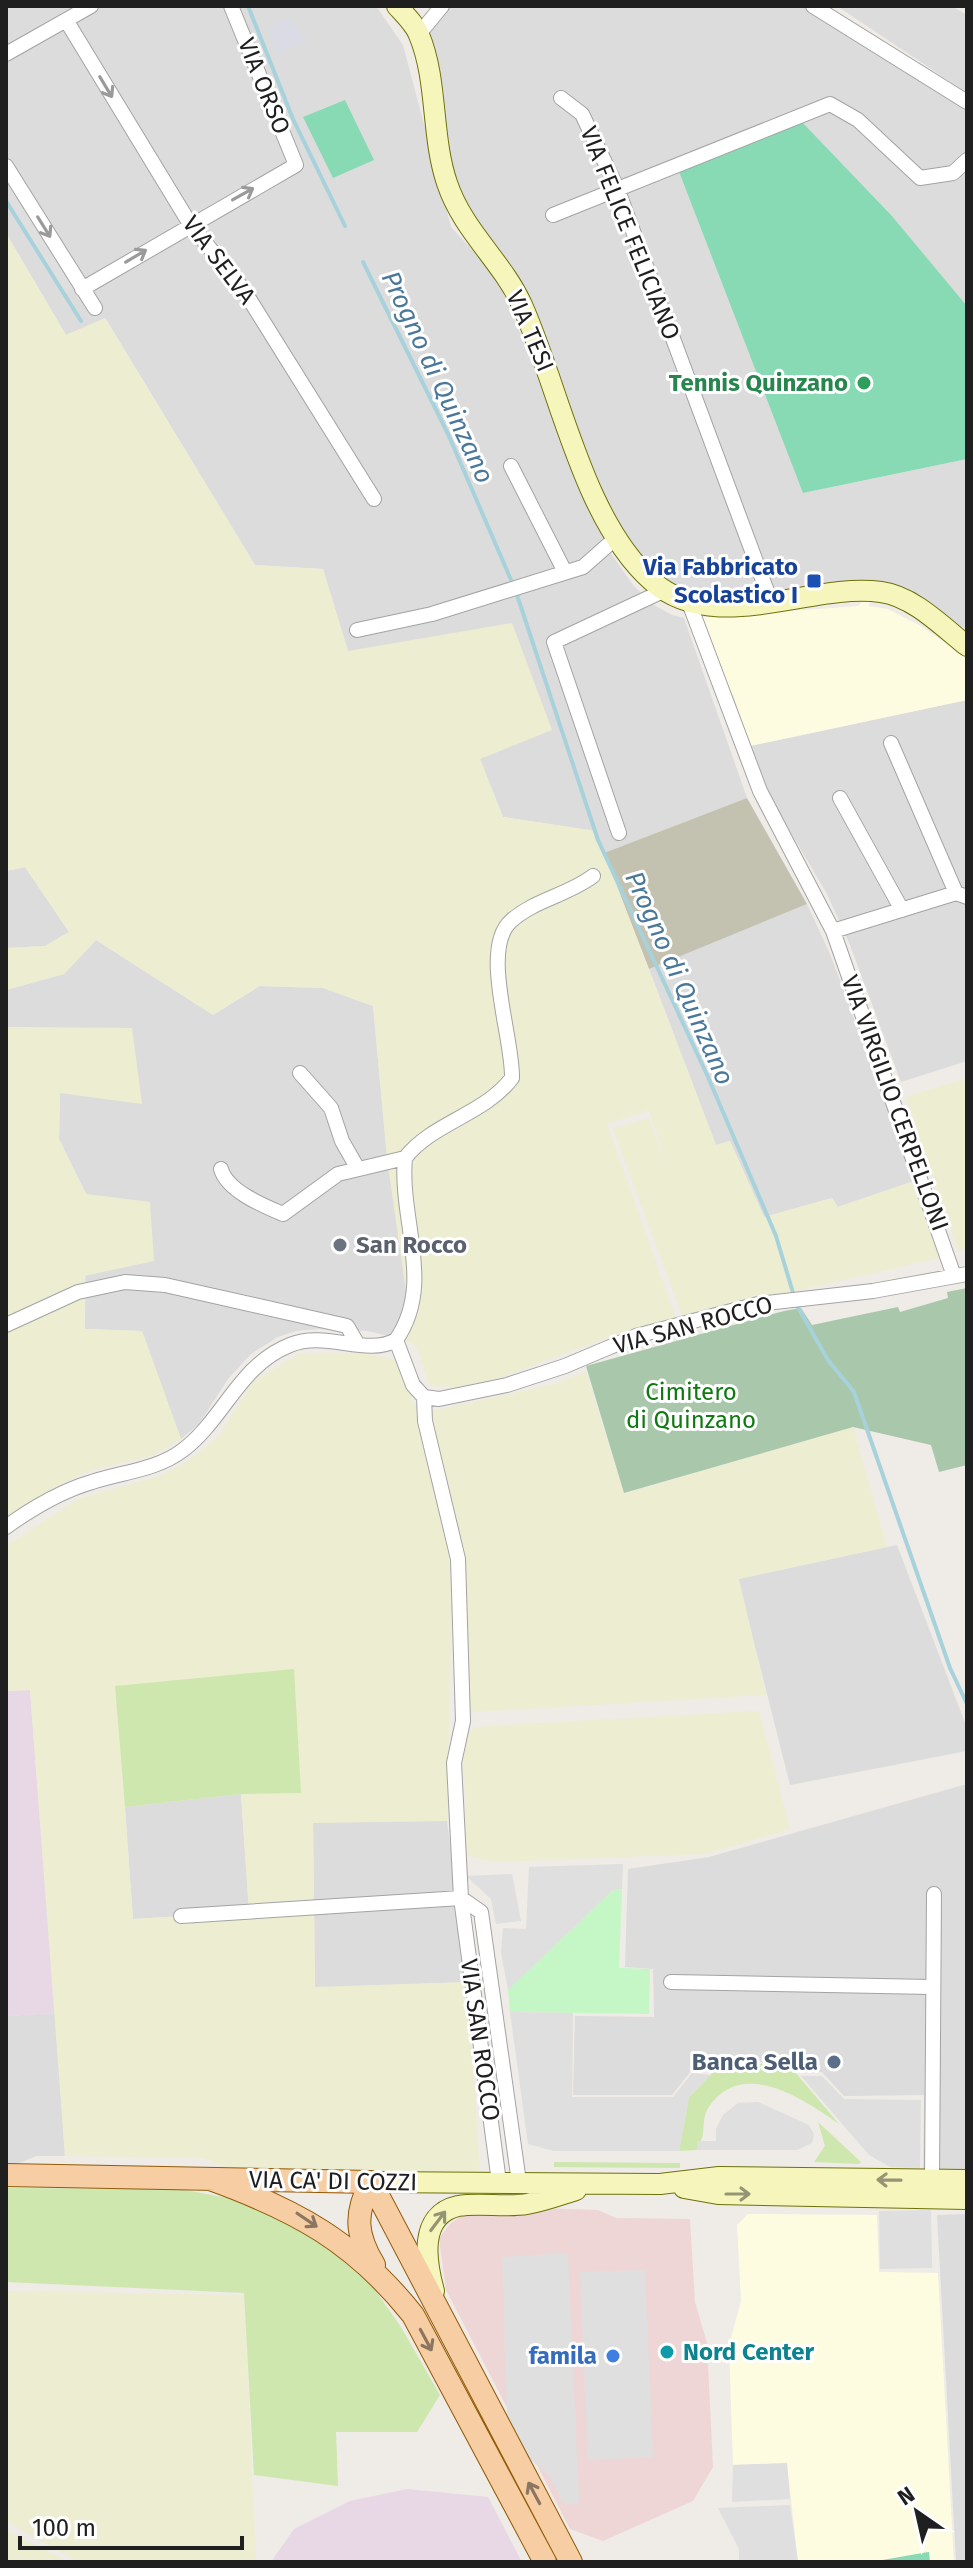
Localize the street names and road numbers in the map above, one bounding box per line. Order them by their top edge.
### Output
street label: VIA ORSO [232,34,296,138]
street label: VIA FELICE FELICIANO [574,122,686,344]
street label: VIA SELVA [177,210,261,310]
street label: VIA TESI [500,286,560,376]
street label: VIA VIRGILIO CERPELLONI [836,971,954,1235]
street label: VIA SAN ROCCO [610,1290,776,1360]
street label: VIA SAN ROCCO [455,1957,505,2123]
street label: VIA CA' DI COZZI [249,2166,417,2196]

